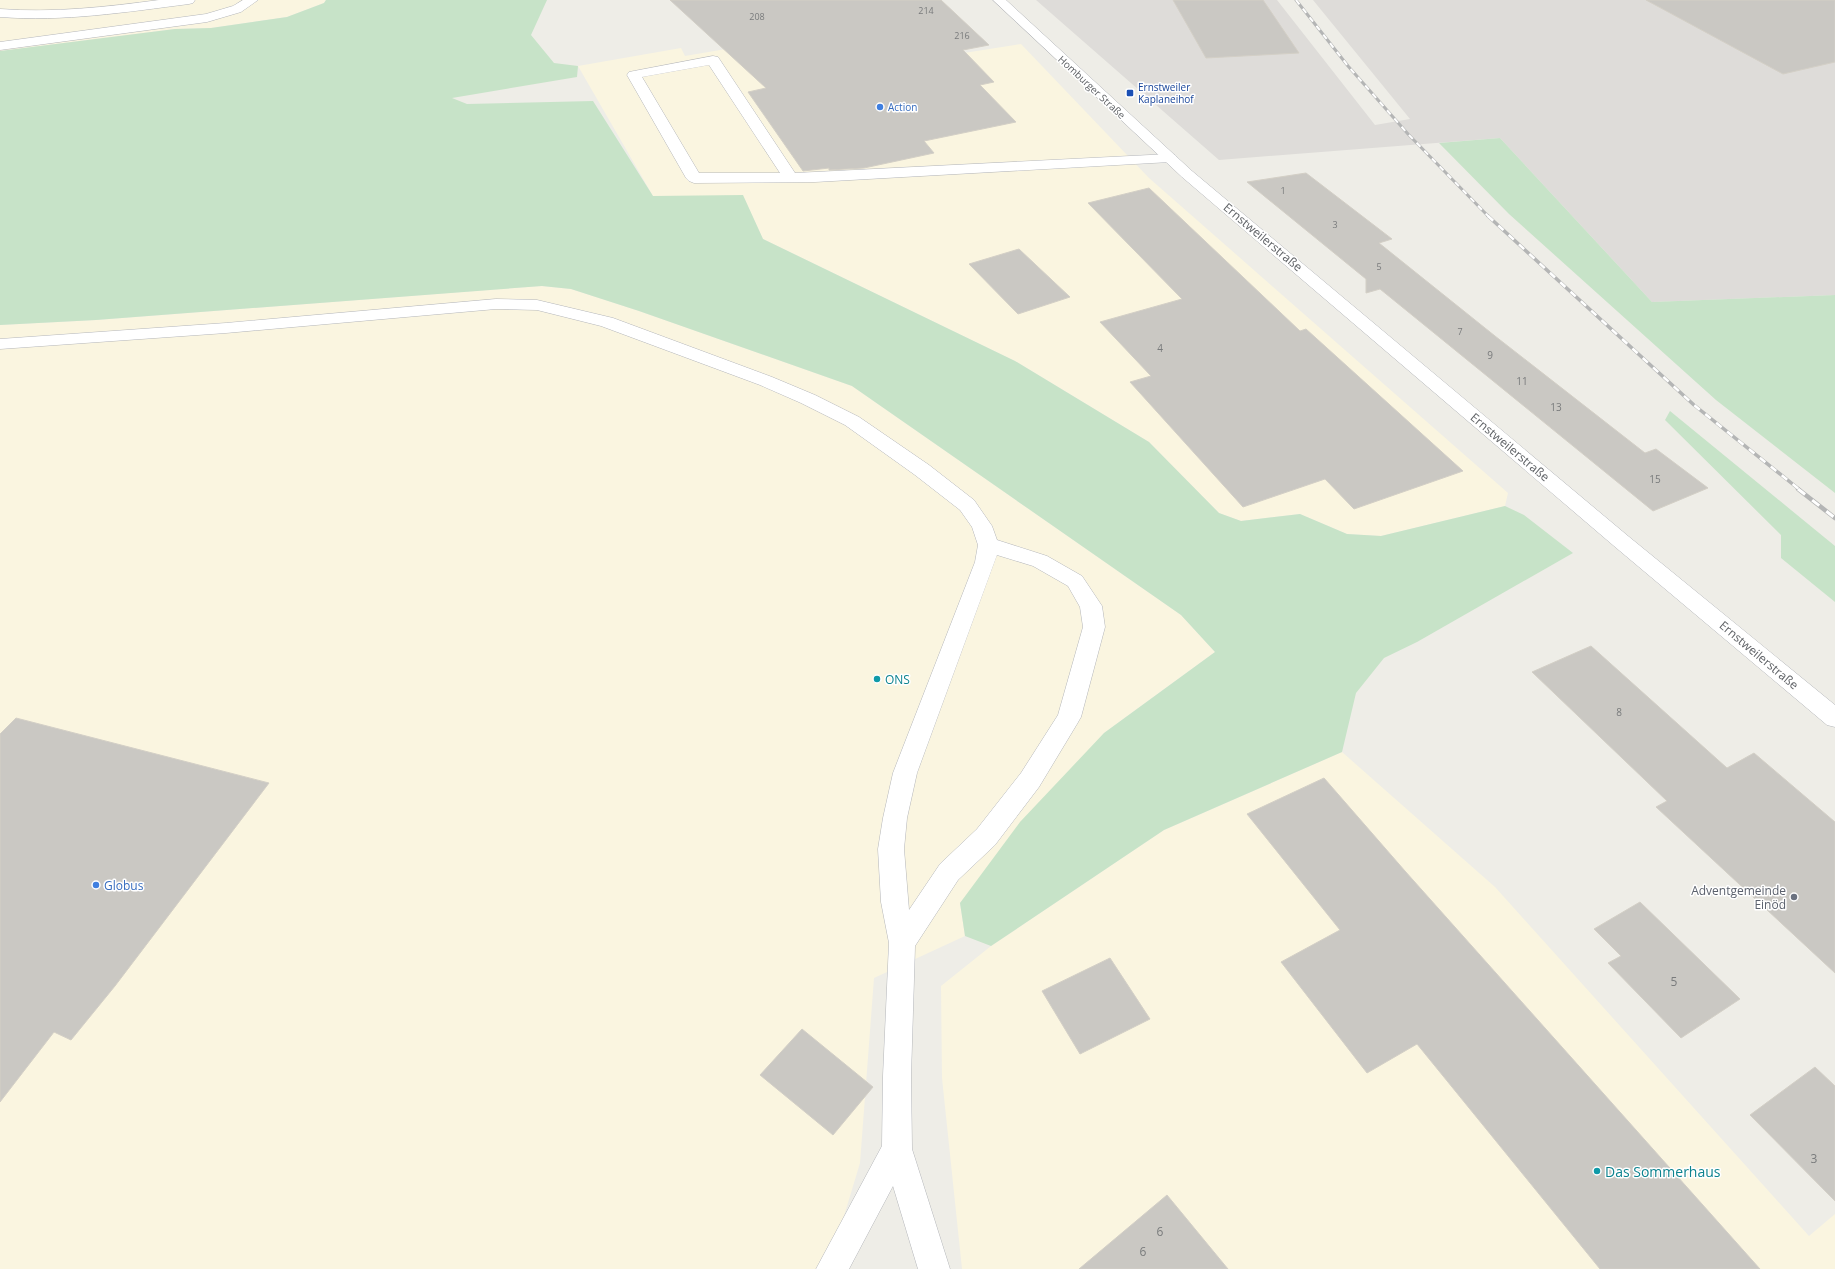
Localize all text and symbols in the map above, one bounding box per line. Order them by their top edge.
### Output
house number: 214 [918,4,934,17]
house number: 208 [749,10,765,23]
house number: 216 [954,29,970,42]
street label: Homburger Straße [1055,52,1129,122]
place label: Ernstweiler Kaplaneihof [1138,80,1194,106]
marker: Ernstweiler Kaplaneihof [1125,88,1135,98]
place label: Action [888,100,917,114]
marker: Action [875,102,885,112]
house number: 1 [1280,184,1286,197]
street label: Ernstweilerstraße [1220,199,1306,275]
house number: 3 [1332,218,1338,231]
house number: 5 [1376,260,1382,273]
house number: 7 [1457,325,1463,338]
house number: 4 [1157,341,1163,355]
house number: 9 [1487,348,1493,362]
house number: 11 [1516,374,1528,388]
house number: 13 [1550,400,1562,414]
street label: Ernstweilerstraße [1467,409,1553,485]
house number: 15 [1649,472,1661,486]
street label: Ernstweilerstraße [1716,617,1802,693]
place label: ONS [885,671,910,688]
marker: ONS [872,674,882,684]
house number: 8 [1616,705,1622,719]
place label: Globus [104,877,144,894]
marker: Globus [91,880,101,890]
place label: Adventgemeinde Einöd [1691,882,1786,913]
marker: Adventgemeinde Einöd [1789,892,1799,902]
house number: 5 [1671,973,1678,990]
house number: 3 [1811,1150,1818,1167]
place label: Das Sommerhaus [1605,1162,1721,1181]
marker: Das Sommerhaus [1592,1166,1602,1176]
house number: 6 [1157,1223,1164,1240]
house number: 6 [1140,1243,1147,1260]

